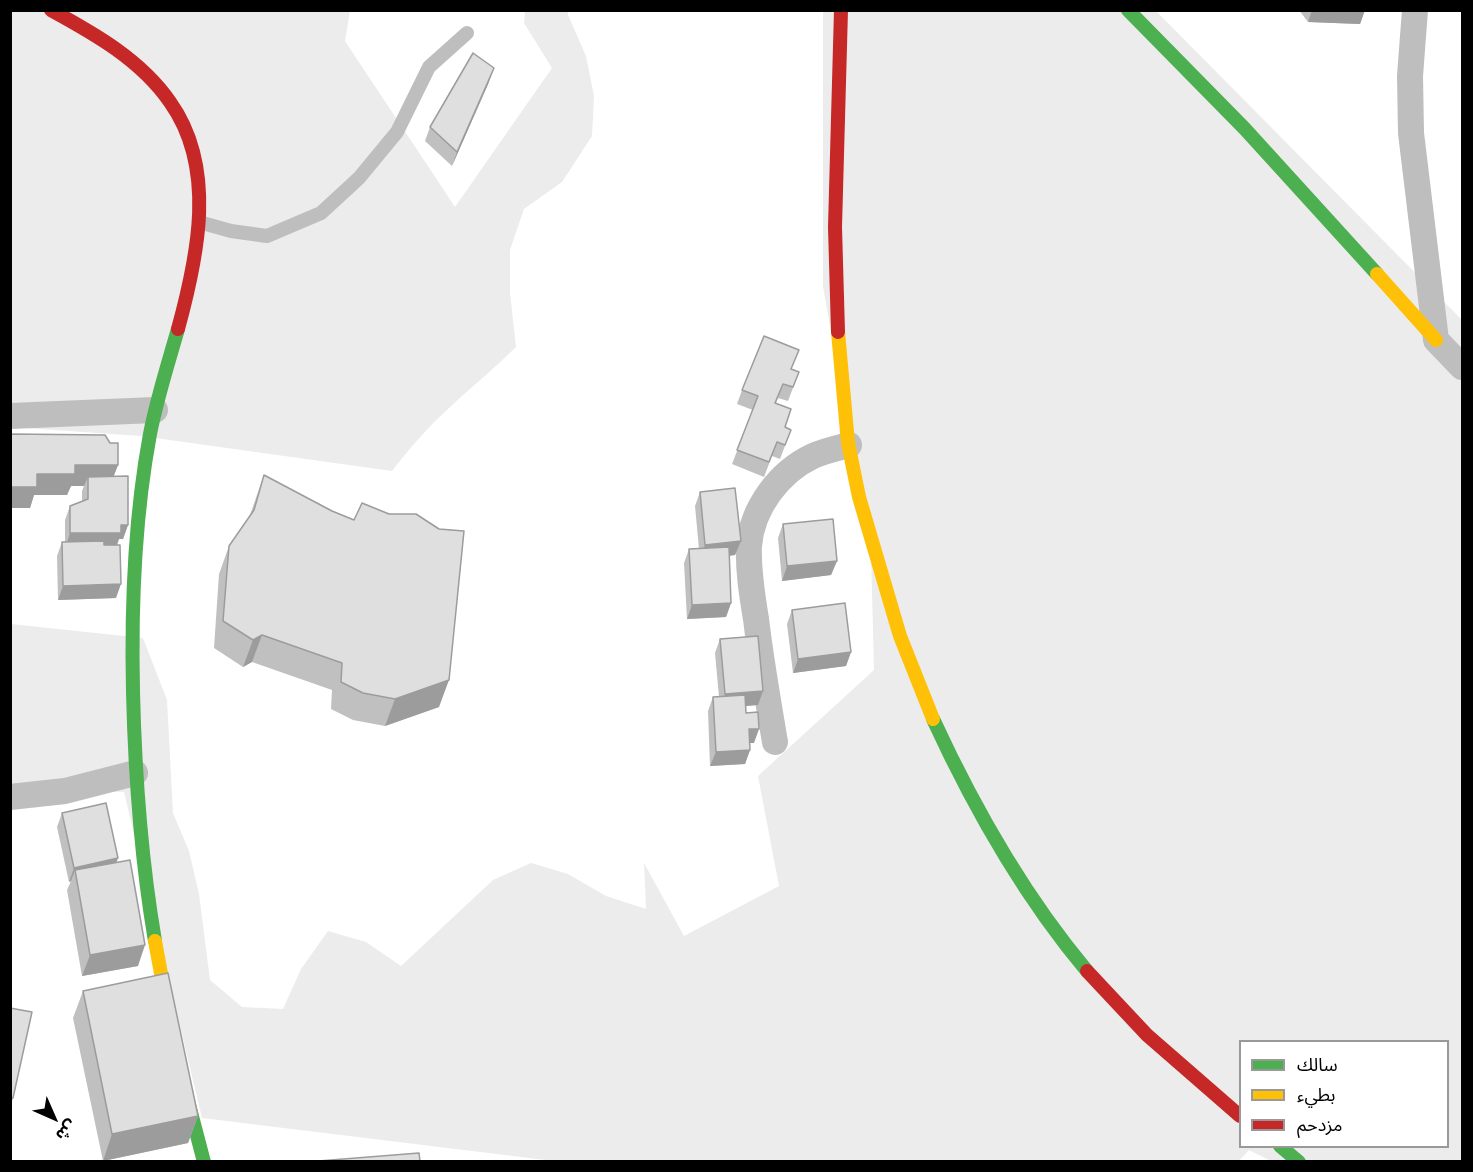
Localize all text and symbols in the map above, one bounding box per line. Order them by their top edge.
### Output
legend [1239,1040,1449,1148]
text: سالك [1297,1052,1338,1076]
text: بطيء [1297,1082,1335,1106]
north arrow [24,1088,84,1148]
text: مزدحم [1297,1112,1342,1136]
text: ش [51,1115,82,1146]

